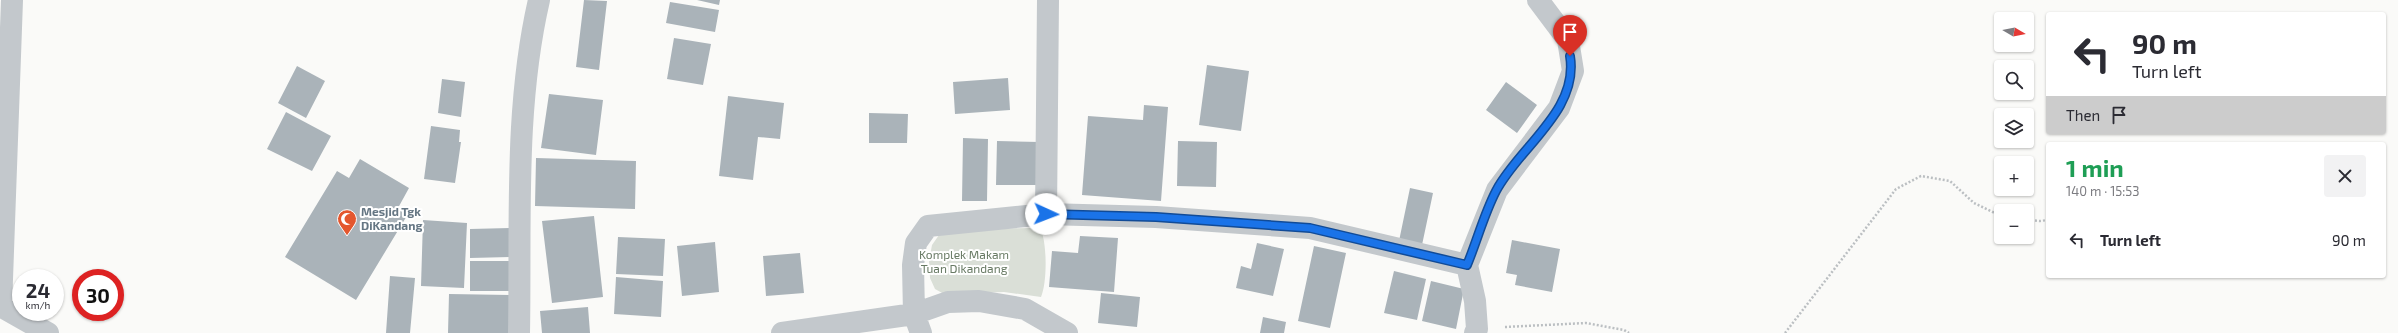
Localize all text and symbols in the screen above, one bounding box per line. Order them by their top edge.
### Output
north arrow [1994,12,2034,52]
map controls [1994,12,2034,244]
pin [1553,15,1587,56]
icon: arrive [1559,21,1581,43]
text: 90 m [2132,26,2197,60]
icon: left [2066,28,2118,80]
button: search [1994,60,2034,100]
text: Turn left [2132,60,2202,82]
icon: arrive [2108,104,2130,126]
text: Then [2066,106,2100,124]
button: layers [1994,108,2034,148]
text: 1 min [2066,153,2124,182]
button: close [2324,155,2366,197]
button: + [1994,156,2034,196]
text: 140 m · 15:53 [2066,183,2140,199]
position arrow [1025,193,1067,235]
place label: Mesjid Tgk DiKandang [361,204,422,232]
button: − [1994,204,2034,244]
mosque icon: Mesjid Tgk DiKandang [336,208,358,236]
icon: left [2066,229,2088,251]
text: Turn left [2100,231,2161,249]
text: 90 m [2332,231,2366,249]
park label: Komplek Makam Tuan Dikandang [919,247,1009,275]
speed limit sign: 30 [72,269,124,321]
text: 24 [26,278,50,302]
text: km/h [26,299,50,311]

